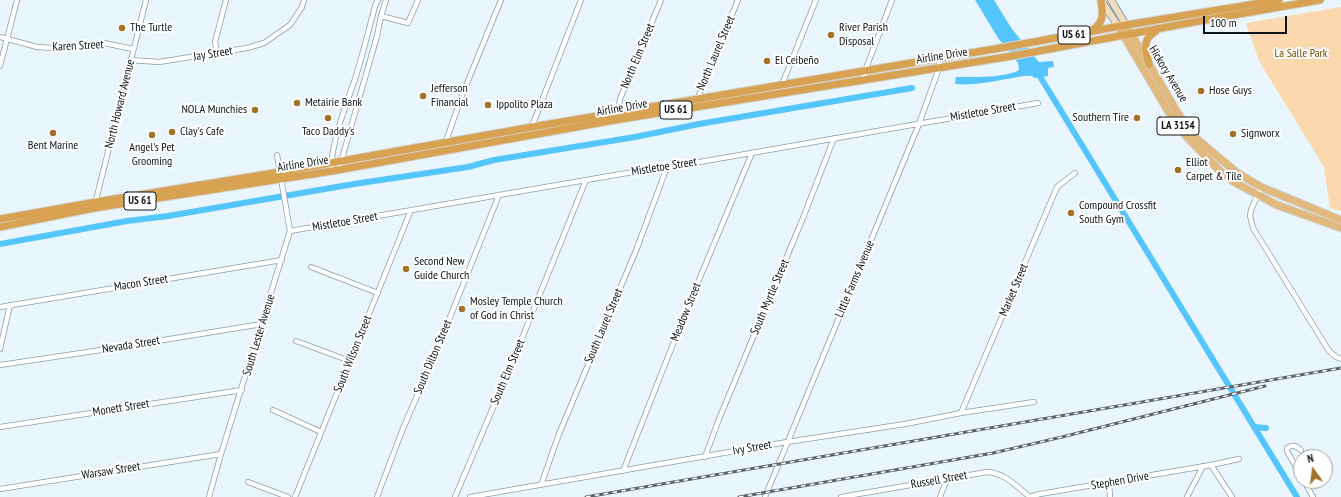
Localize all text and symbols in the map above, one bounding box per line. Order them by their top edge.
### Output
scale bar [1205,8,1289,34]
street label: North Laurel Street [694,14,738,92]
text: 100 m [1210,15,1237,30]
place label: The Turtle [130,21,172,35]
street label: North Elm Street [618,21,658,91]
place label: River Parish Disposal [839,21,888,49]
marker: The Turtle [117,23,127,33]
road number: US 61 [1058,26,1090,44]
marker: River Parish Disposal [826,30,836,40]
street label: Karen Street [52,37,104,55]
street label: Hickory Avenue [1145,43,1191,105]
street label: Jay Street [192,44,234,64]
street label: Airline Drive [915,45,969,67]
park label: La Salle Park [1274,47,1328,61]
place label: El Ceibeño [775,54,819,68]
marker: El Ceibeño [762,56,772,66]
street label: North Howard Avenue [102,58,138,150]
place label: Jefferson Financial [431,82,468,110]
place label: Hose Guys [1209,84,1252,98]
marker: Hose Guys [1196,86,1206,96]
marker: Jefferson Financial [418,91,428,101]
place label: Metairie Bank [305,96,362,110]
street label: Airline Drive [595,96,649,120]
marker: Metairie Bank [292,98,302,108]
place label: Ippolito Plaza [496,98,553,112]
street label: Mistletoe Street [949,99,1017,125]
marker: Ippolito Plaza [483,100,493,110]
road number: US 61 [660,101,692,119]
place label: NOLA Munchies [181,103,247,117]
marker: NOLA Munchies [250,105,260,115]
place label: Southern Tire [1073,111,1129,125]
marker: Taco Daddy's [323,113,333,123]
marker: Southern Tire [1132,113,1142,123]
road number: LA 3154 [1157,117,1199,135]
place label: Clay's Cafe [180,125,224,139]
place label: Taco Daddy's [302,125,354,139]
marker: Clay's Cafe [167,127,177,137]
place label: Signworx [1241,127,1280,141]
marker: Bent Marine [48,128,58,138]
marker: Signworx [1228,129,1238,139]
marker: Angel's Pet Grooming [147,130,157,140]
place label: Bent Marine [28,139,78,153]
place label: Angel's Pet Grooming [129,141,175,169]
street label: Airline Drive [276,153,330,175]
street label: Mistletoe Street [630,155,698,179]
place label: Elliot Carpet & Tile [1186,156,1242,184]
marker: Elliot Carpet & Tile [1173,165,1183,175]
road number: US 61 [124,192,156,210]
place label: Compound Crossfit South Gym [1079,199,1156,227]
marker: Compound Crossfit South Gym [1066,208,1076,218]
street label: Mistletoe Street [311,209,379,235]
street label: Little Farms Avenue [832,238,878,320]
place label: Second New Guide Church [414,255,469,283]
street label: South Myrtle Street [748,257,792,337]
street label: Market Street [996,261,1032,319]
marker: Second New Guide Church [401,264,411,274]
street label: Macon Street [113,272,169,294]
street label: Meadow Street [668,280,704,344]
street label: South Laurel Street [582,286,626,366]
street label: South Lester Avenue [240,293,278,377]
place label: Mosley Temple Church of God in Christ [470,295,563,323]
marker: Mosley Temple Church of God in Christ [457,304,467,314]
street label: South Wilson Street [331,313,375,395]
street label: South Dilton Street [411,318,455,396]
street label: Nevada Street [101,333,161,357]
street label: South Elm Street [488,337,528,407]
street label: Monett Street [92,396,150,420]
street label: Ivy Street [731,437,773,459]
north arrow [1293,449,1333,489]
text: N [1306,451,1315,466]
street label: Warsaw Street [81,459,141,483]
street label: Russell Street [910,468,968,492]
street label: Stephen Drive [1090,469,1150,493]

